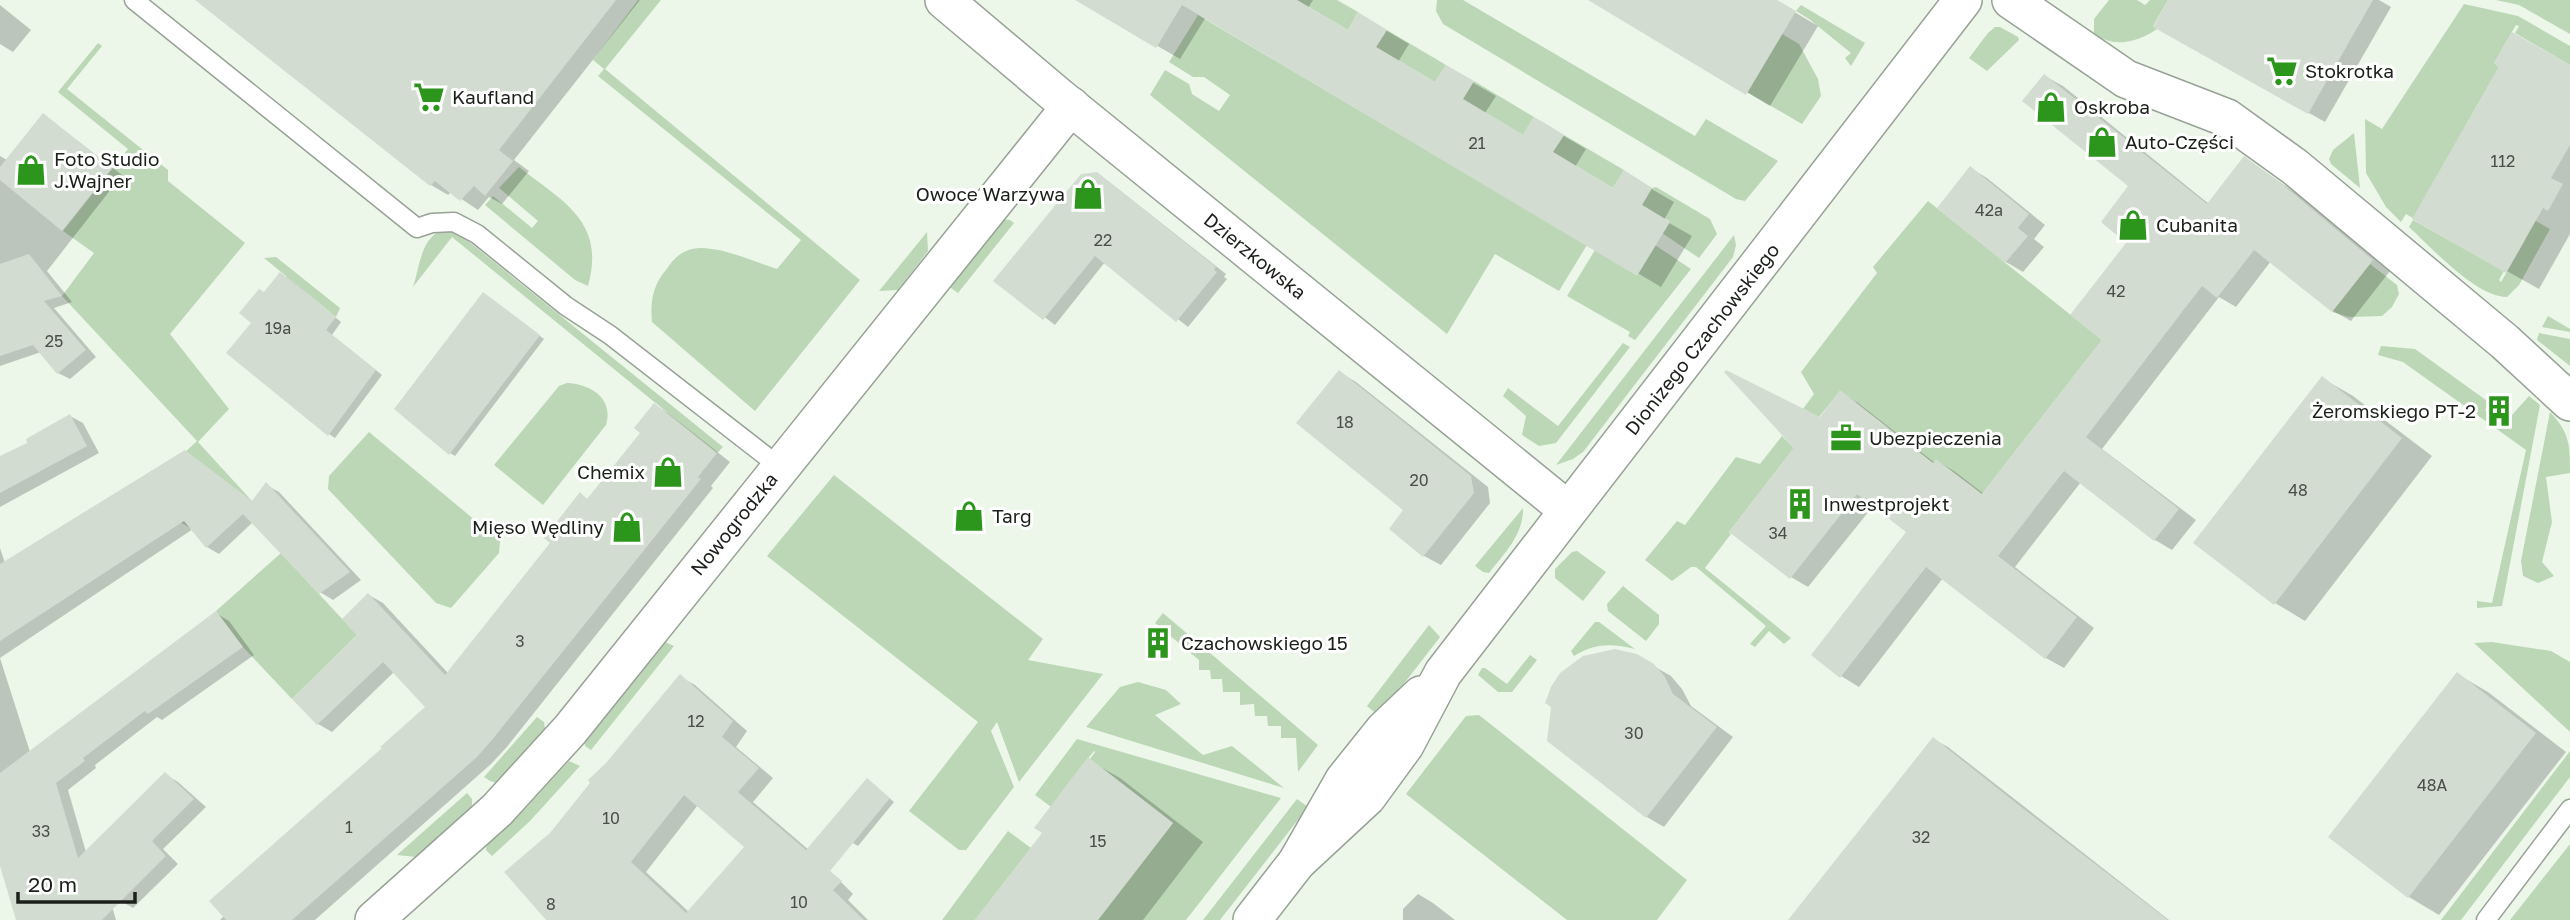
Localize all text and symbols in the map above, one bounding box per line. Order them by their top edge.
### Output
supermarket icon: Stokrotka [2265,54,2299,88]
place label: Stokrotka [2305,59,2394,82]
supermarket icon: Kaufland [412,80,446,114]
place label: Kaufland [452,85,534,108]
shop icon: Oskroba [2034,90,2068,124]
place label: Oskroba [2074,95,2150,118]
shop icon: Auto-Części [2085,125,2119,159]
place label: Auto-Części [2125,130,2234,153]
house number: 21 [1468,133,1486,153]
place label: Foto Studio J.Wajner [54,147,159,192]
house number: 112 [2491,151,2515,171]
shop icon: Foto Studio J.Wajner [14,153,48,187]
shop icon: Owoce Warzywa [1071,177,1105,211]
place label: Owoce Warzywa [916,182,1065,205]
house number: 42a [1975,200,2003,220]
street label: Dzierzkowska [1200,207,1311,304]
shop icon: Cubanita [2116,208,2150,242]
place label: Cubanita [2156,213,2238,236]
house number: 22 [1094,230,1112,250]
street label: Dionizego Czachowskiego [1620,238,1784,439]
house number: 42 [2106,281,2126,301]
house number: 19a [265,318,291,338]
house number: 25 [45,331,63,351]
building icon: Żeromskiego PT-2 [2482,394,2516,428]
place label: Żeromskiego PT-2 [2312,399,2476,422]
house number: 18 [1336,412,1354,432]
office icon: Ubezpieczenia [1829,421,1863,455]
place label: Ubezpieczenia [1869,426,2002,449]
shop icon: Chemix [651,455,685,489]
place label: Chemix [577,460,645,483]
street label: Nowogrodzka [685,468,782,580]
house number: 20 [1409,470,1429,490]
house number: 48 [2288,480,2308,500]
building icon: Inwestprojekt [1783,487,1817,521]
place label: Inwestprojekt [1823,492,1949,515]
shop icon: Targ [952,499,986,533]
place label: Targ [992,504,1032,527]
shop icon: Mięso Wędliny [610,510,644,544]
place label: Mięso Wędliny [472,515,604,538]
house number: 34 [1768,523,1788,543]
building icon: Czachowskiego 15 [1141,626,1175,660]
house number: 3 [515,631,525,651]
place label: Czachowskiego 15 [1181,631,1348,654]
house number: 12 [687,711,705,731]
house number: 30 [1624,723,1644,743]
house number: 48A [2417,775,2447,795]
house number: 10 [602,808,620,828]
house number: 1 [345,817,353,837]
house number: 33 [32,821,50,841]
house number: 32 [1912,827,1930,847]
house number: 15 [1089,831,1107,851]
scale bar [18,860,135,904]
text: 20 m [28,871,77,897]
house number: 10 [790,892,808,912]
house number: 8 [546,894,556,914]

